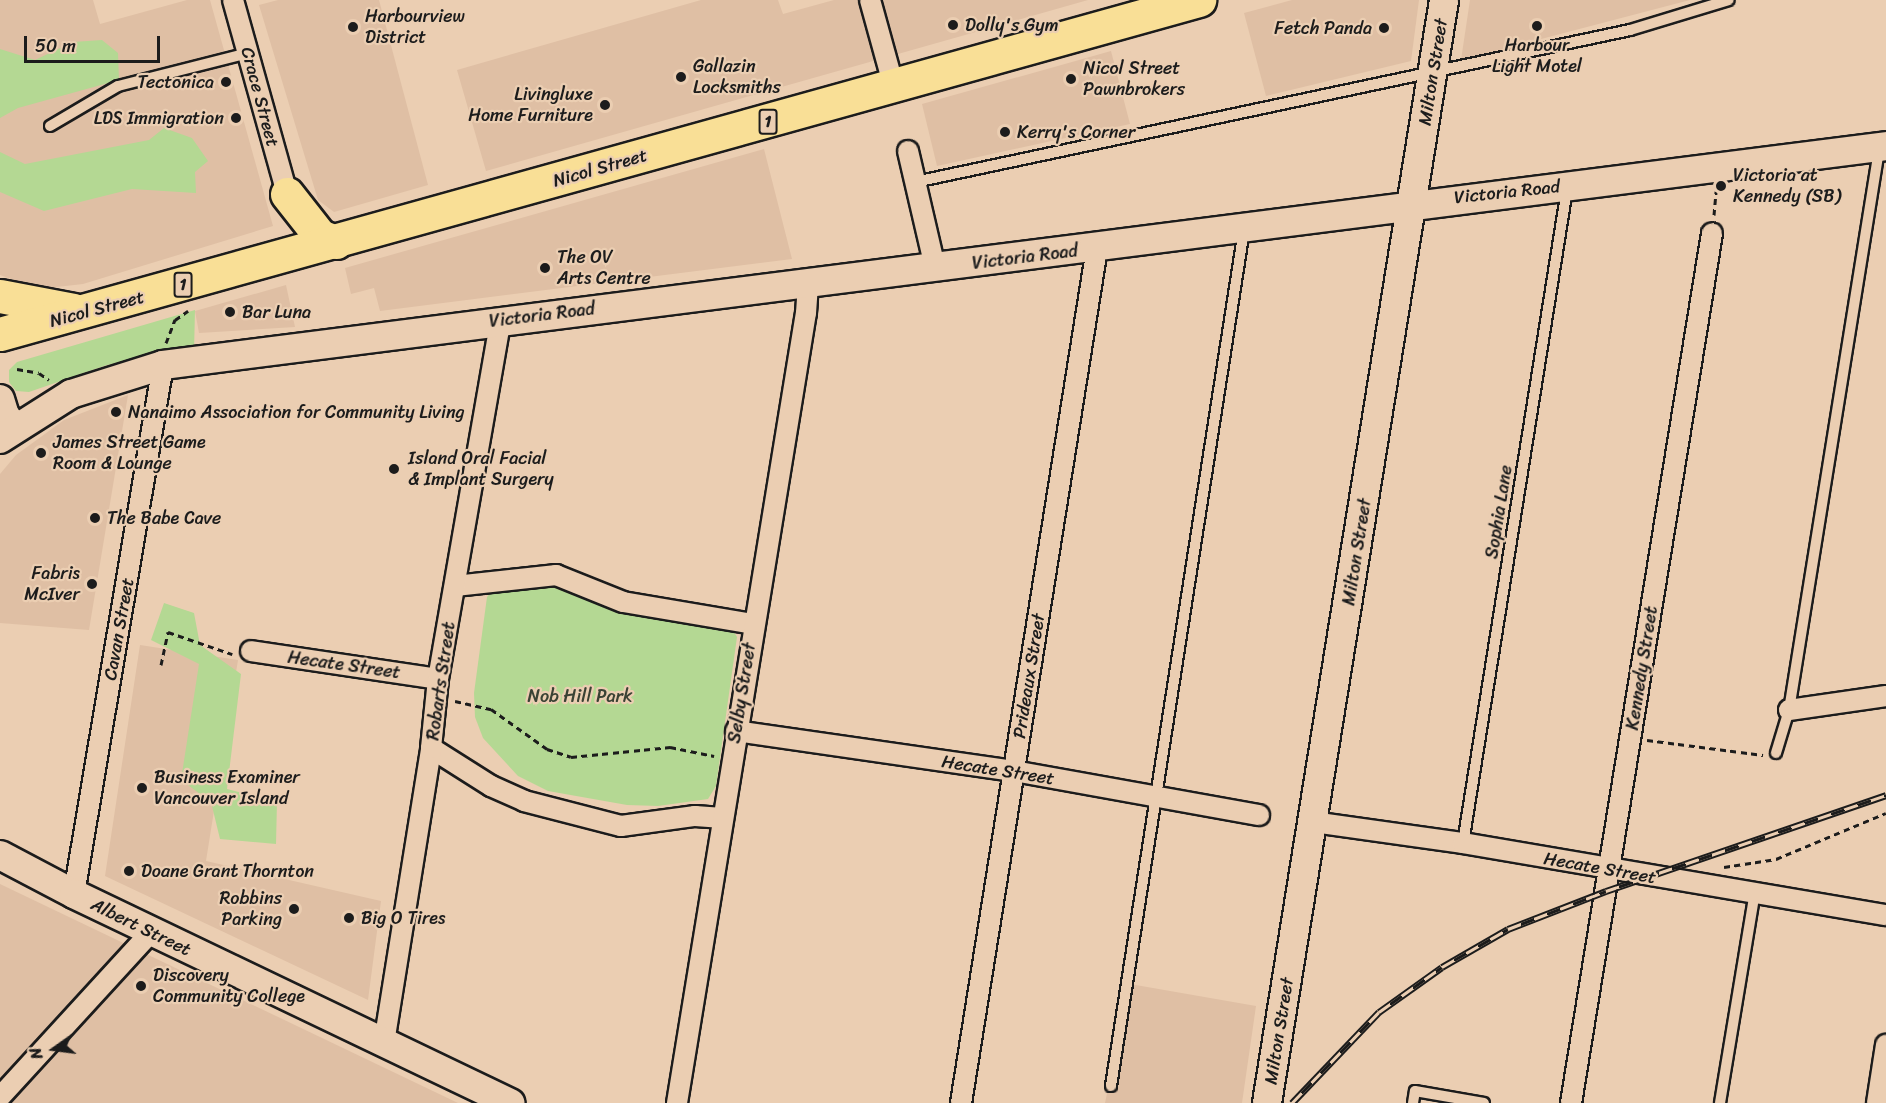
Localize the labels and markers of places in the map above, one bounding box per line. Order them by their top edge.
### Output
place label: Harbourview District [365,6,465,48]
place label: Dolly's Gym [965,14,1058,36]
place label: Fetch Panda [1274,17,1372,39]
marker: Dolly's Gym [946,18,960,32]
marker: Harbour Light Motel [1530,19,1544,33]
marker: Harbourview District [346,20,360,34]
marker: Fetch Panda [1377,21,1391,35]
place label: Harbour Light Motel [1492,35,1582,78]
place label: Gallazin Locksmiths [693,56,781,98]
place label: Nicol Street Pawnbrokers [1083,58,1185,100]
marker: Gallazin Locksmiths [674,70,688,84]
place label: Tectonica [138,71,214,93]
marker: Nicol Street Pawnbrokers [1064,72,1078,86]
marker: Tectonica [219,75,233,89]
place label: Livingluxe Home Furniture [468,84,593,127]
marker: Livingluxe Home Furniture [598,98,612,112]
place label: LDS Immigration [94,107,224,129]
marker: LDS Immigration [229,111,243,125]
place label: Kerry's Corner [1017,121,1135,143]
marker: Kerry's Corner [998,125,1012,139]
place label: Victoria at Kennedy (SB) [1733,165,1841,207]
marker: Victoria at Kennedy (SB) [1714,179,1728,193]
place label: The OV Arts Centre [557,247,651,290]
marker: The OV Arts Centre [538,261,552,275]
place label: Bar Luna [242,301,311,323]
marker: Bar Luna [223,305,237,319]
place label: Nanaimo Association for Community Living [128,401,467,423]
marker: Nanaimo Association for Community Living [109,405,123,419]
place label: James Street Game Room & Lounge [53,432,207,474]
marker: James Street Game Room & Lounge [34,446,48,460]
place label: Island Oral Facial & Implant Surgery [408,448,554,490]
marker: Island Oral Facial & Implant Surgery [385,460,403,478]
place label: The Babe Cave [107,507,222,529]
marker: The Babe Cave [88,511,102,525]
place label: Fabris McIver [24,563,80,606]
marker: Fabris McIver [85,577,99,591]
place label: Business Examiner Vancouver Island [154,767,300,810]
marker: Business Examiner Vancouver Island [135,781,149,795]
place label: Doane Grant Thornton [141,860,315,882]
marker: Doane Grant Thornton [122,864,136,878]
place label: Robbins Parking [219,888,282,930]
marker: Robbins Parking [287,902,301,916]
place label: Big O Tires [361,907,447,929]
marker: Big O Tires [342,911,356,925]
place label: Discovery Community College [153,965,305,1008]
marker: Discovery Community College [134,979,148,993]

